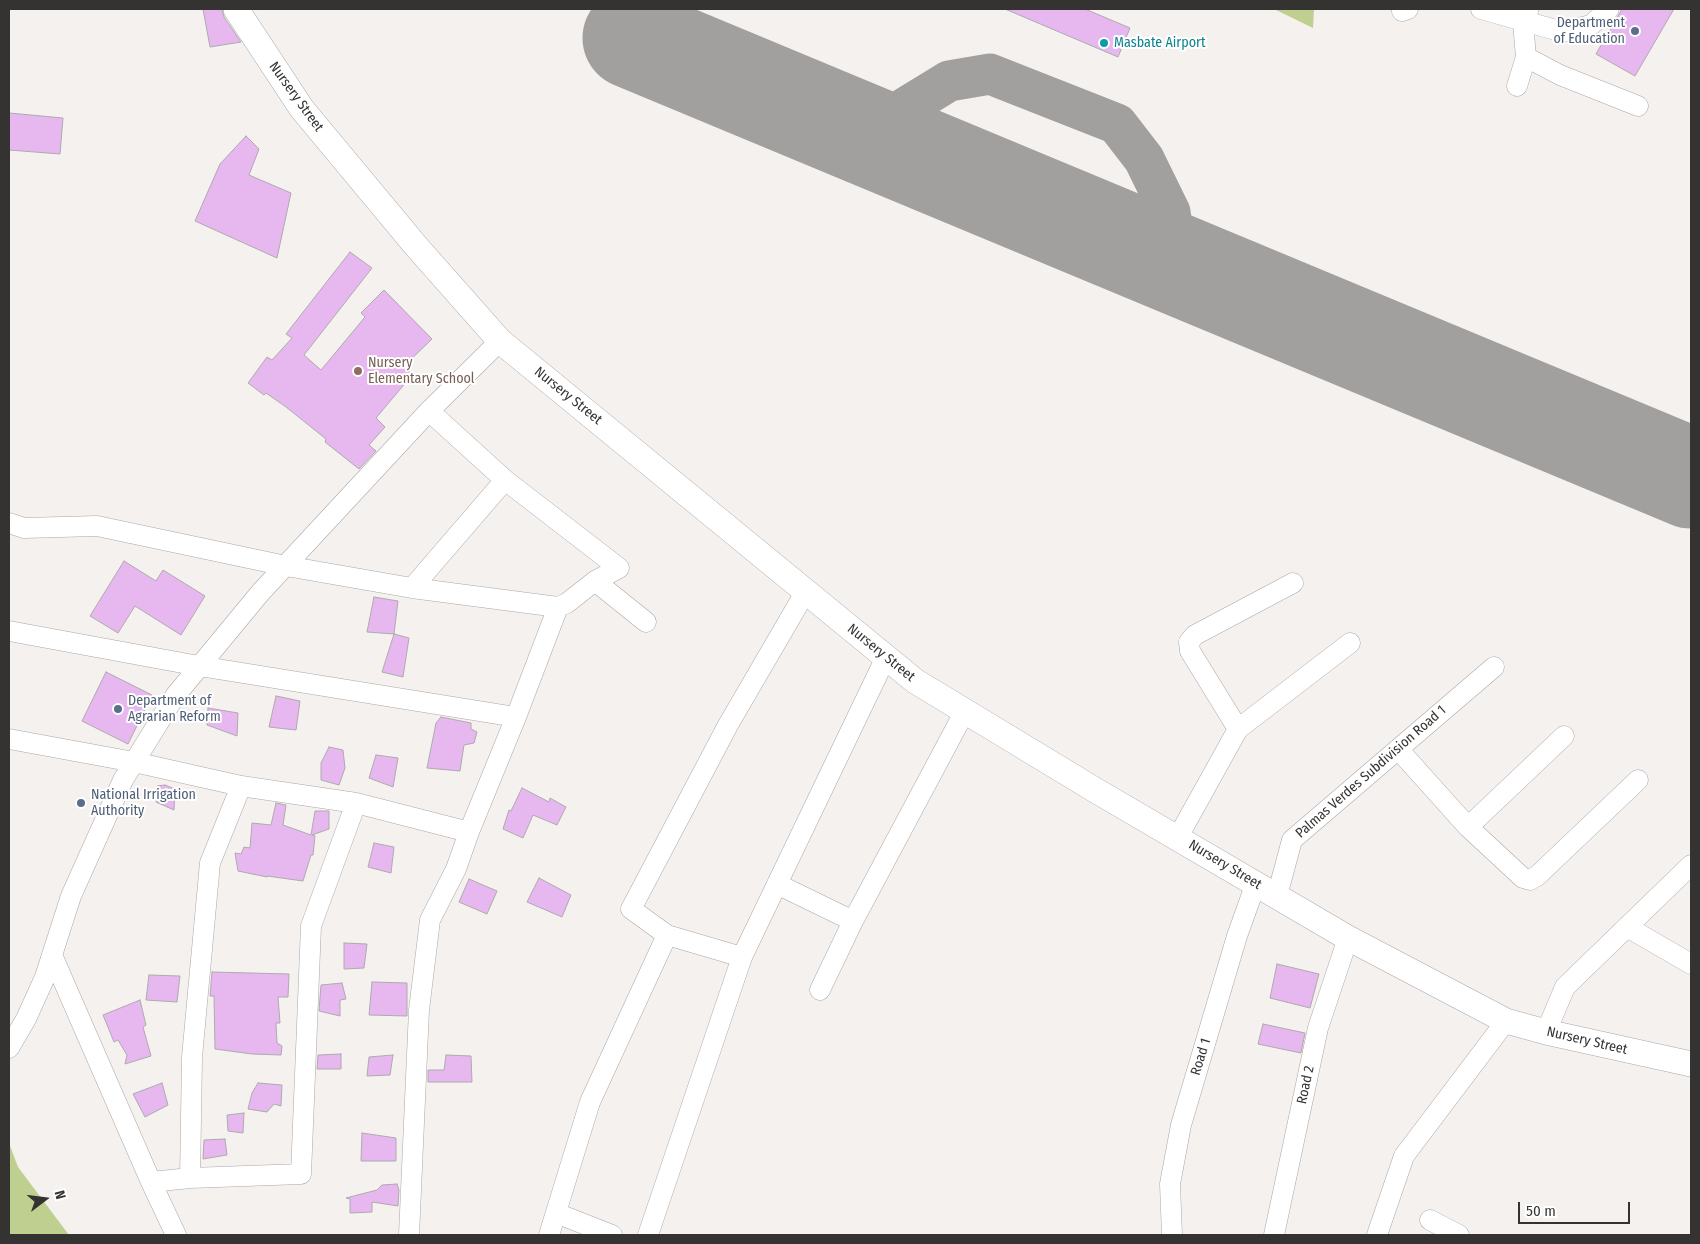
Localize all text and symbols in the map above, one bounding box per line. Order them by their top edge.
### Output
place label: Department of Education [1553,15,1625,48]
marker: Department of Education [1629,25,1641,37]
place label: Masbate Airport [1114,35,1206,51]
marker: Masbate Airport [1098,37,1110,49]
street label: Nursery Street [265,59,327,135]
place label: Nursery Elementary School [368,355,475,388]
street label: Nursery Street [531,364,605,428]
marker: Nursery Elementary School [352,365,364,377]
street label: Nursery Street [844,621,918,685]
place label: Department of Agrarian Reform [128,693,221,726]
street label: Palmas Verdes Subdivision Road 1 [1292,702,1450,842]
marker: Department of Agrarian Reform [112,703,124,715]
place label: National Irrigation Authority [91,787,196,820]
marker: National Irrigation Authority [75,797,87,809]
street label: Nursery Street [1185,837,1265,893]
street label: Nursery Street [1545,1024,1629,1058]
street label: Road 1 [1187,1036,1215,1078]
street label: Road 2 [1294,1064,1318,1106]
north arrow [20,1174,70,1224]
text: N [51,1189,69,1201]
scale bar [1520,1192,1632,1224]
text: 50 m [1526,1202,1556,1220]

